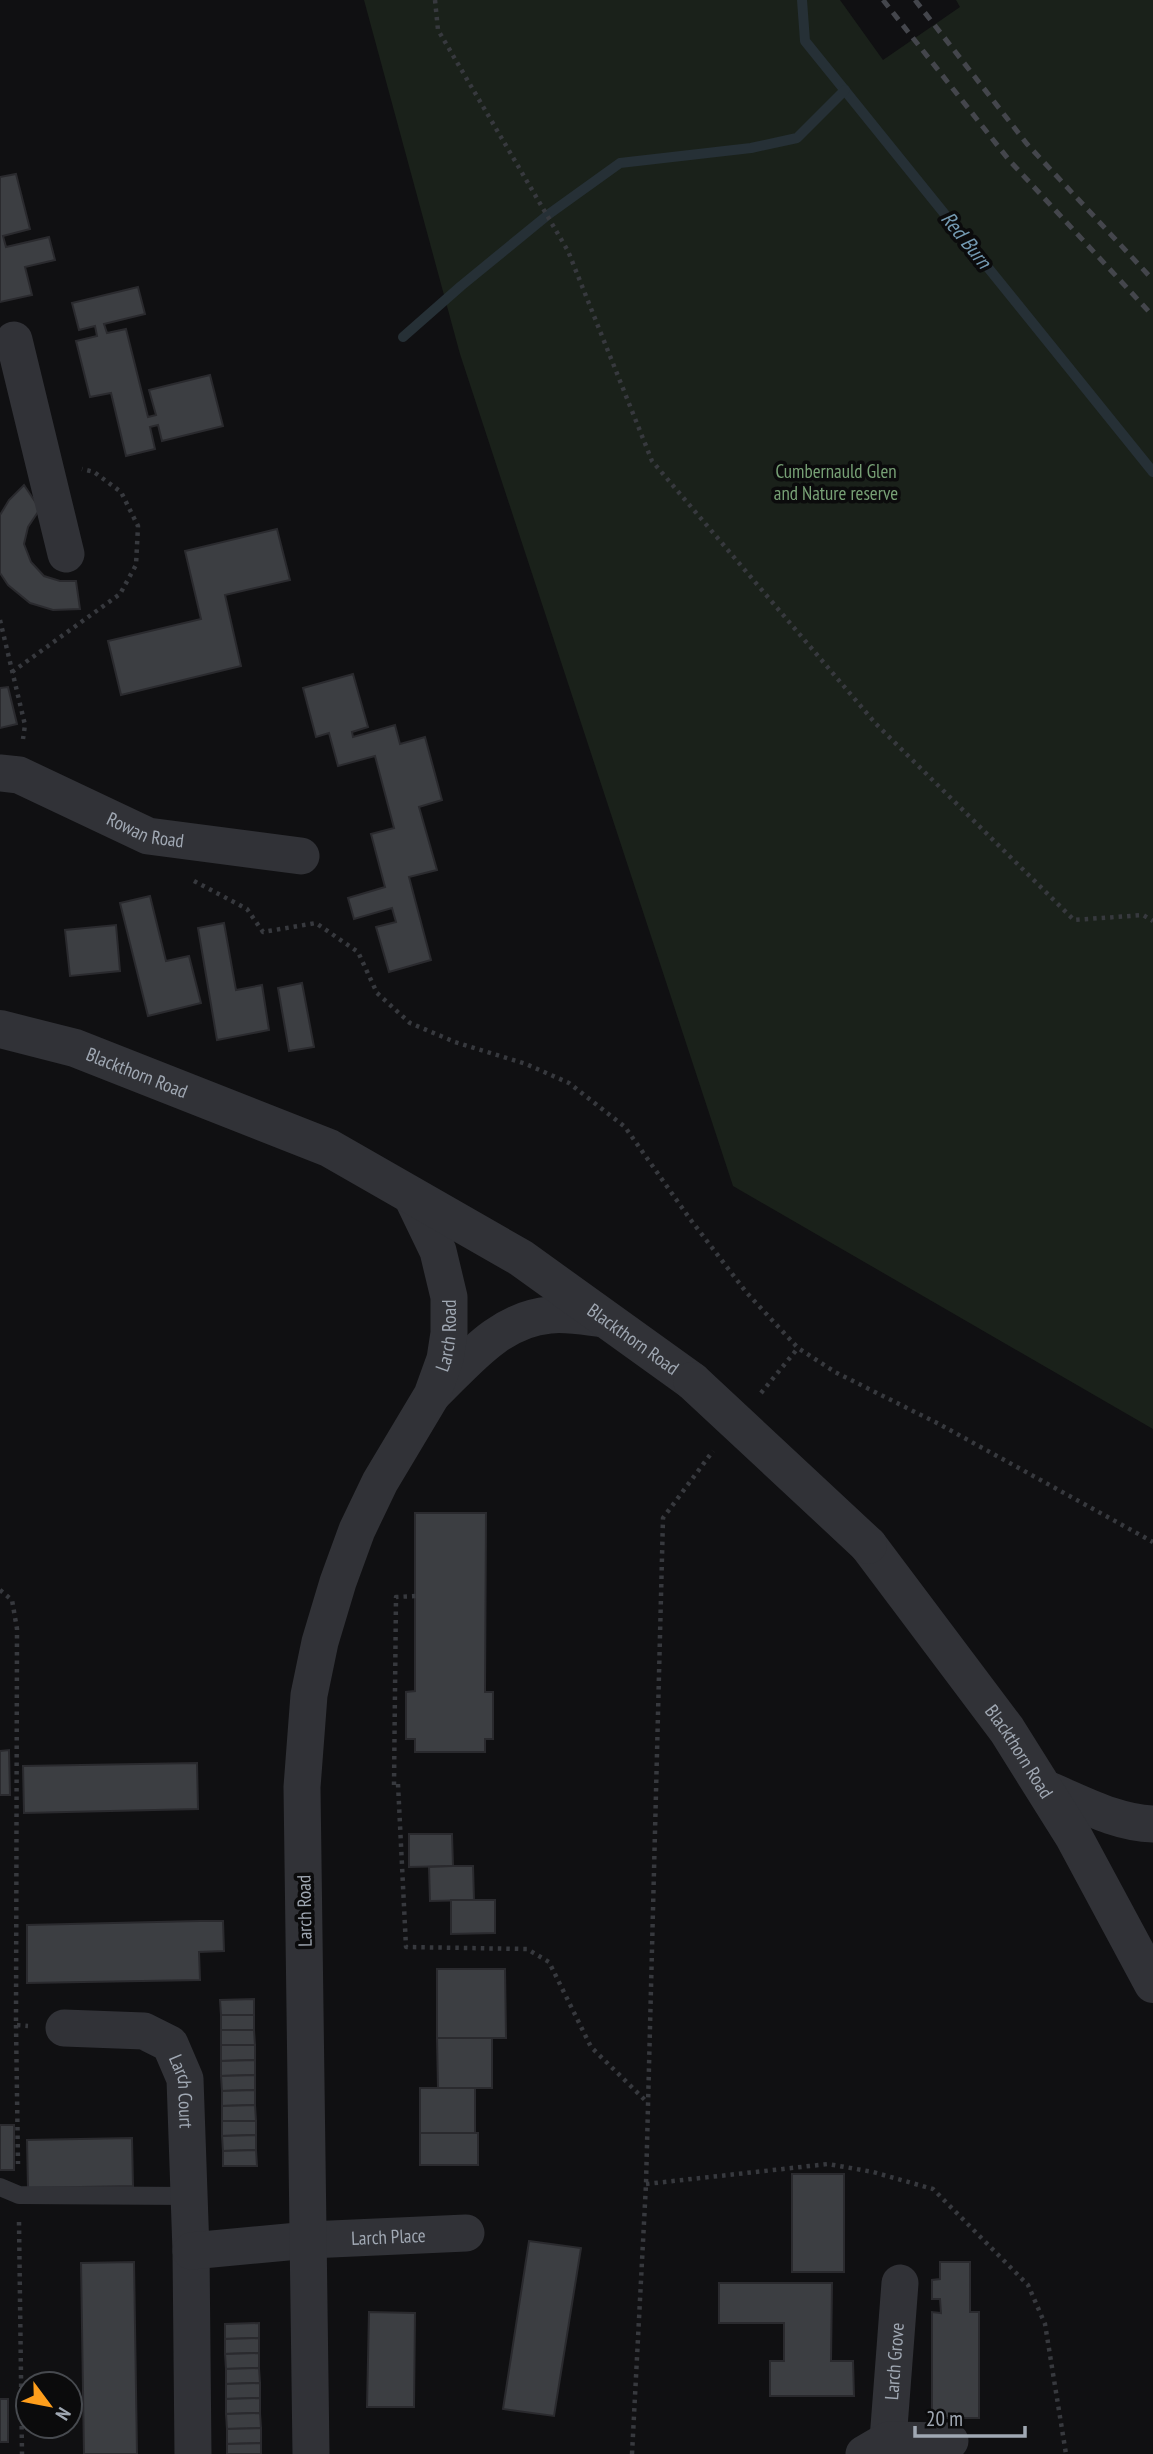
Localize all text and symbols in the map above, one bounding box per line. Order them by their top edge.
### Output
water label: Red Burn [935,206,999,275]
park label: Cumbernauld Glen and Nature reserve [774,459,898,505]
street label: Rowan Road [103,806,185,853]
street label: Blackthorn Road [83,1042,191,1103]
street label: Blackthorn Road [583,1298,684,1380]
street label: Larch Road [430,1300,461,1375]
street label: Blackthorn Road [980,1700,1059,1803]
street label: Larch Road [291,1875,317,1947]
street label: Larch Court [164,2051,199,2130]
street label: Larch Place [351,2223,426,2250]
street label: Larch Grove [879,2322,909,2401]
north arrow [14,2370,84,2440]
scale bar [915,2394,1025,2438]
text: N [51,2403,76,2425]
text: 20 m [926,2405,963,2432]

